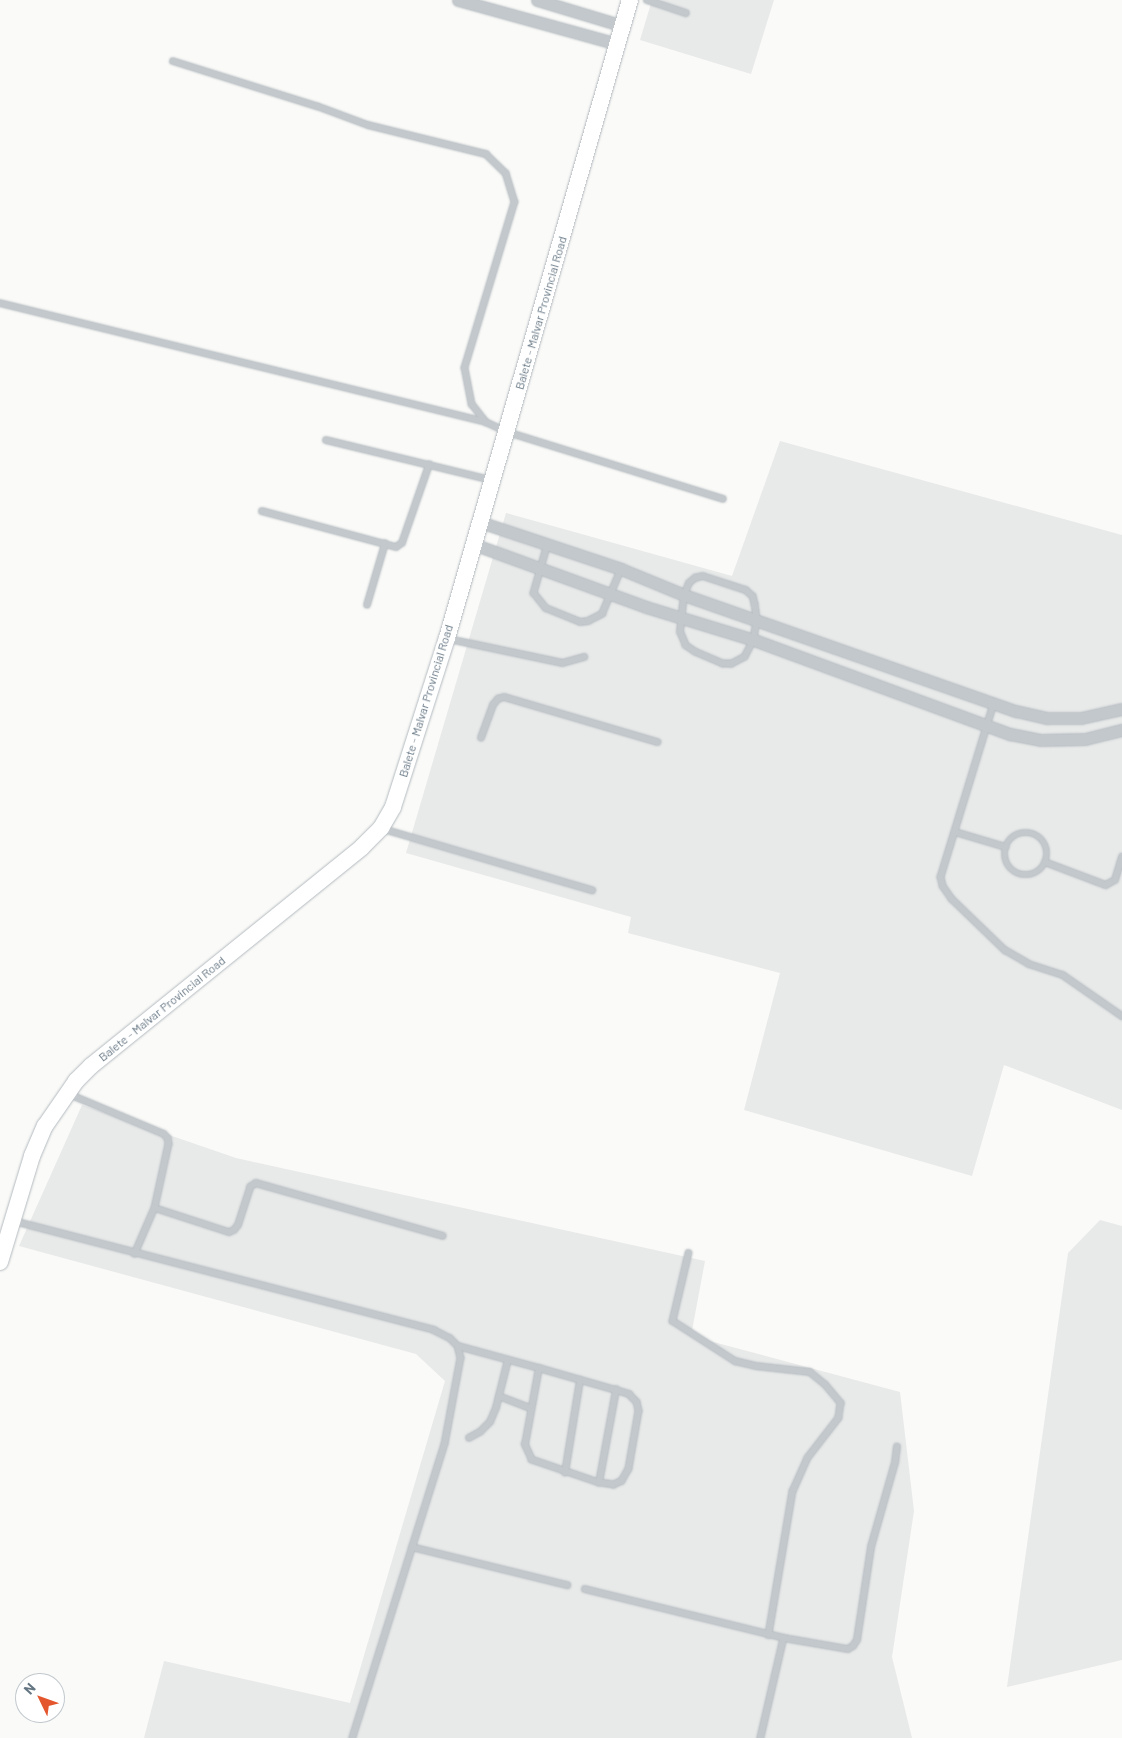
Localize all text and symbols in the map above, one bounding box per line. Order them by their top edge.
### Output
street label: Balete - Malvar Provincial Road [512,235,570,391]
street label: Balete - Malvar Provincial Road [396,623,456,779]
street label: Balete - Malvar Provincial Road [96,953,228,1065]
north arrow [15,1673,65,1723]
text: N [20,1679,39,1697]

